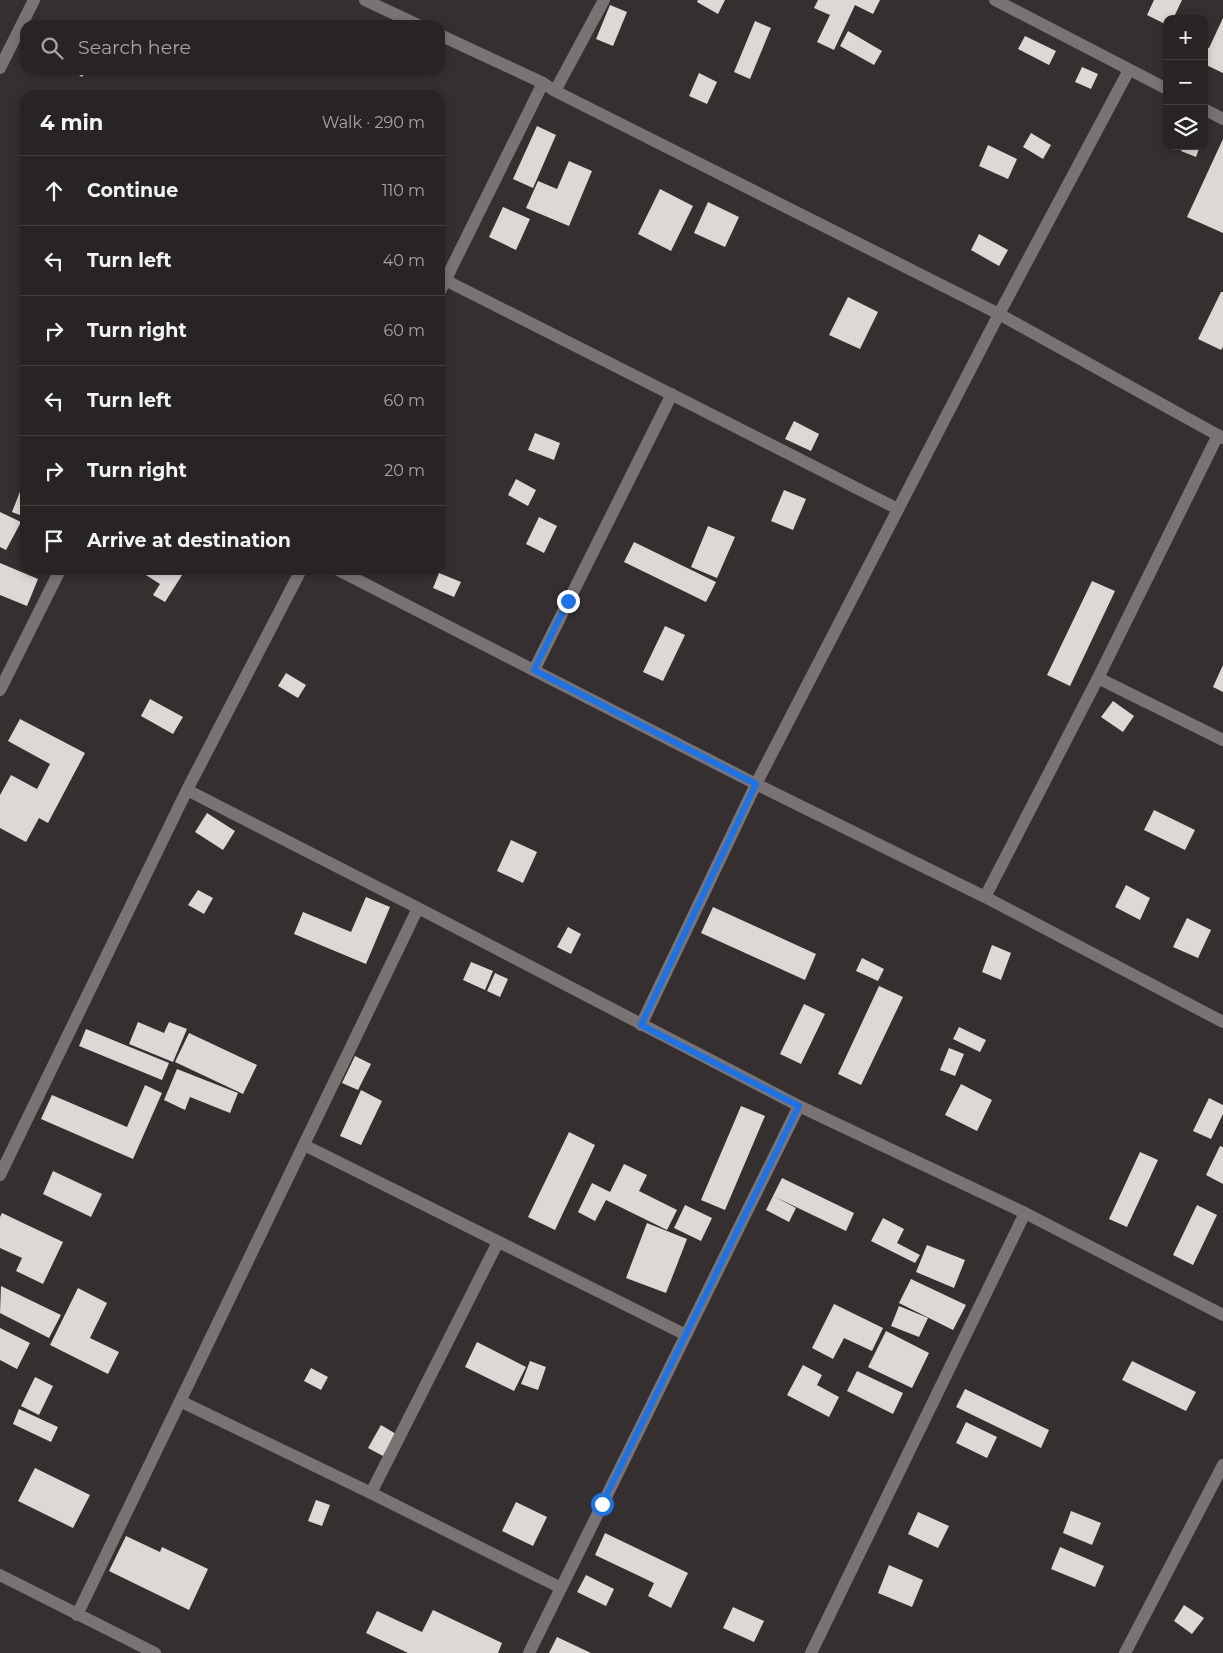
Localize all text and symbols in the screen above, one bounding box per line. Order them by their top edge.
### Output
map controls [1163,15,1208,150]
button: + [1163,15,1208,60]
search box [20,20,445,75]
icon: search [38,34,66,62]
text: Search here [78,36,191,59]
button: − [1163,60,1208,105]
button: layers [1163,105,1208,150]
text: 4 min [40,110,103,135]
text: Walk · 290 m [322,113,425,132]
icon: ahead [40,177,68,205]
text: Continue [87,179,178,202]
text: 110 m [382,181,425,200]
icon: left [40,247,68,275]
text: Turn left [87,249,172,272]
text: 40 m [383,251,425,270]
icon: right [40,317,68,345]
text: Turn right [87,319,187,342]
text: 60 m [383,321,425,340]
icon: left [40,387,68,415]
text: Turn left [87,389,172,412]
text: 60 m [383,391,425,410]
icon: right [40,457,68,485]
text: Turn right [87,459,187,482]
text: 20 m [384,461,425,480]
icon: arrive [40,527,68,555]
text: Arrive at destination [87,529,291,552]
route end [557,590,580,613]
route start [591,1493,614,1516]

